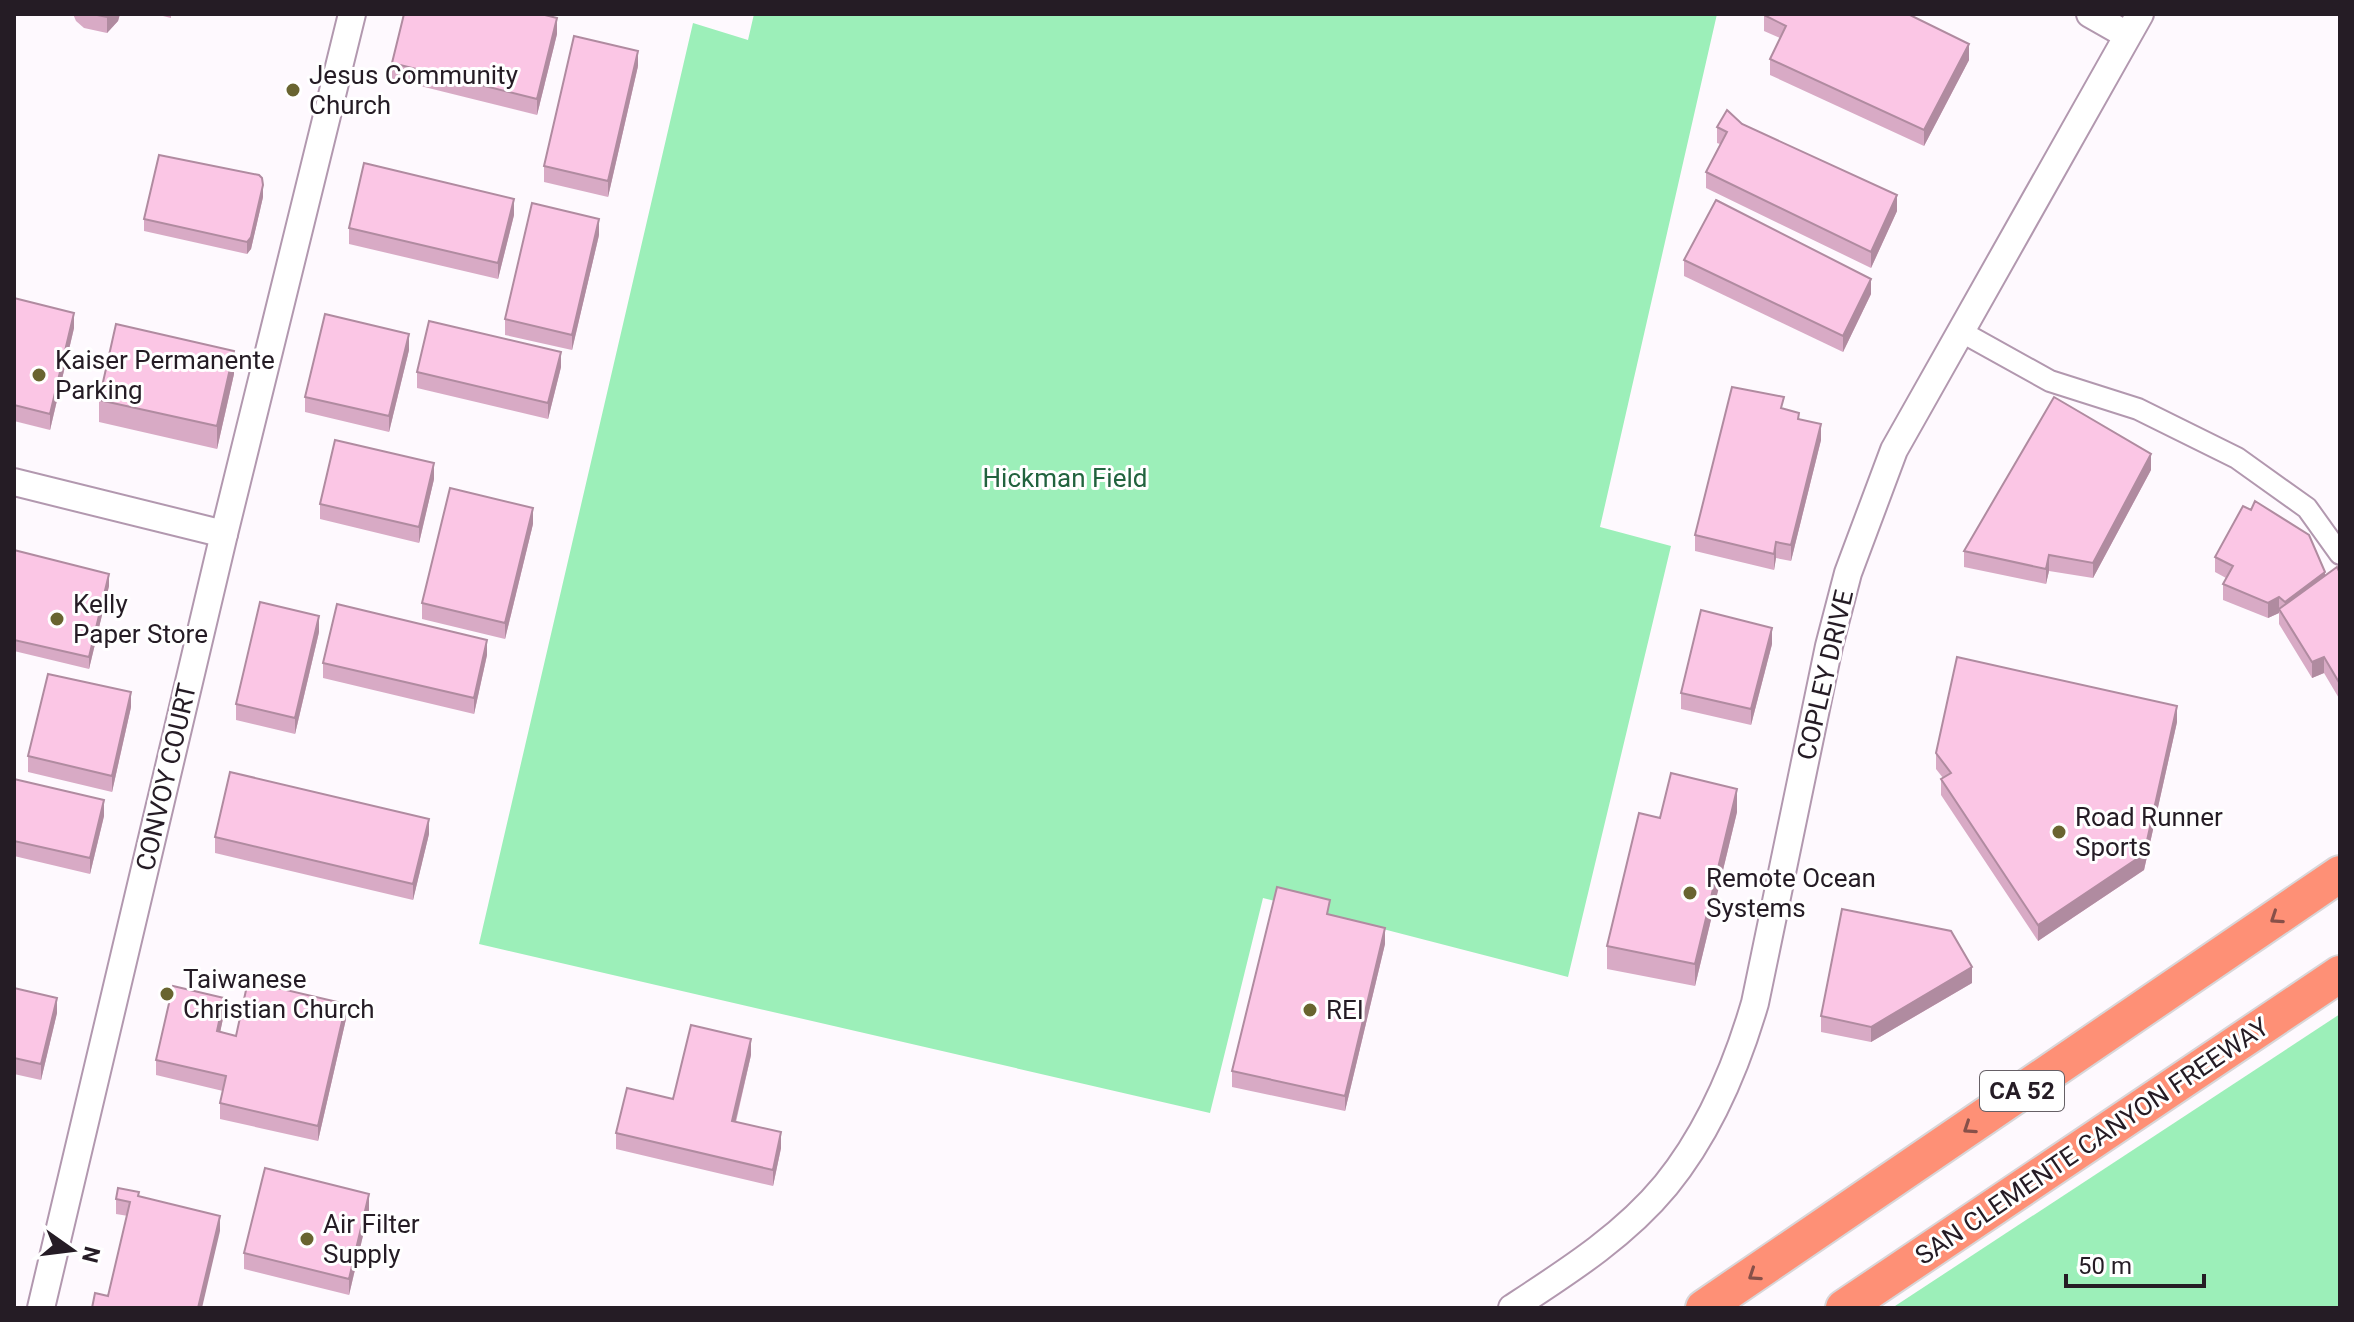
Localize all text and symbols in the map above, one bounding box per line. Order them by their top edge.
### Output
place label: Jesus Community Church [309,60,518,120]
marker: Jesus Community Church [284,81,302,99]
place label: Kaiser Permanente Parking [55,345,275,405]
marker: Kaiser Permanente Parking [30,366,48,384]
park label: Hickman Field [983,463,1147,493]
street label: COPLEY DRIVE [1791,587,1859,763]
place label: Kelly Paper Store [73,589,208,649]
marker: Kelly Paper Store [48,610,66,628]
street label: CONVOY COURT [130,680,202,874]
place label: Road Runner Sports [2075,802,2223,862]
marker: Road Runner Sports [2050,823,2068,841]
place label: Remote Ocean Systems [1706,863,1876,923]
marker: Remote Ocean Systems [1681,884,1699,902]
one-way arrow [2270,908,2284,923]
place label: Taiwanese Christian Church [183,964,375,1024]
marker: Taiwanese Christian Church [158,985,176,1003]
place label: REI [1326,995,1364,1025]
marker: REI [1301,1001,1319,1019]
street label: SAN CLEMENTE CANYON FREEWAY [1910,1011,2275,1271]
road number: CA 52 [1980,1071,2064,1111]
one-way arrow [1963,1118,1977,1133]
place label: Air Filter Supply [323,1209,420,1269]
north arrow [32,1210,112,1290]
marker: Air Filter Supply [298,1230,316,1248]
scale bar [2066,1238,2204,1288]
text: N [77,1244,105,1265]
text: 50 m [2078,1252,2132,1280]
one-way arrow [1748,1265,1762,1280]

